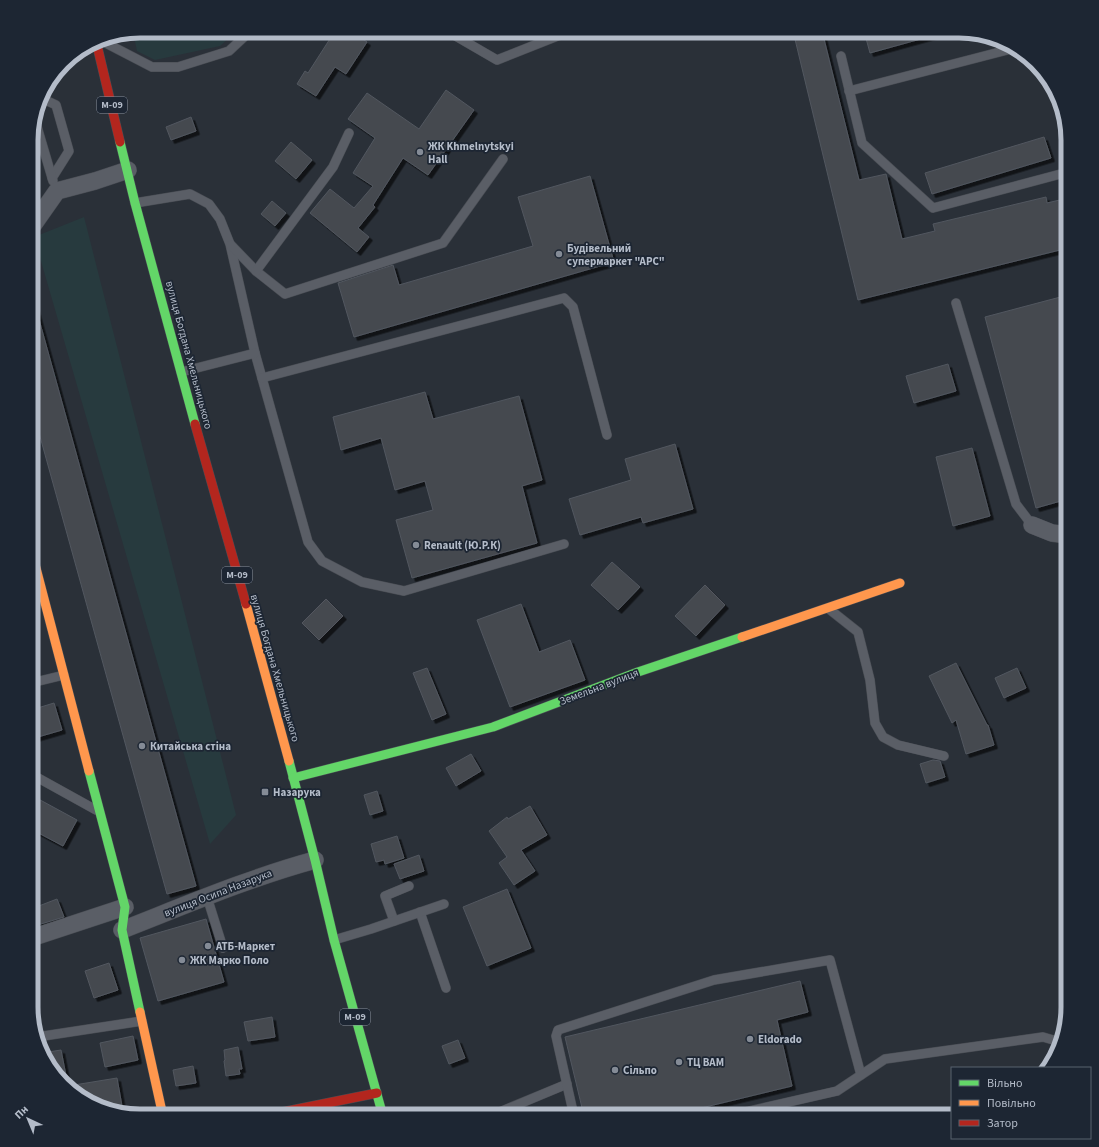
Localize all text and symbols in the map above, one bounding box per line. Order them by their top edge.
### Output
road number: М-09 [97,97,127,113]
place label: ЖК Khmelnytskyi Hall [428,139,514,167]
marker: ЖК Khmelnytskyi Hall [415,147,425,157]
place label: Будівельний супермаркет "АРС" [567,241,665,269]
marker: Будівельний супермаркет "АРС" [554,249,564,259]
street label: вулиця Богдана Хмельницького [162,279,216,431]
place label: Renault (Ю.Р.К) [424,538,501,553]
marker: Renault (Ю.Р.К) [411,540,421,550]
road number: М-09 [222,567,252,583]
street label: вулиця Богдана Хмельницького [247,592,303,744]
street label: Земельна вулиця [557,665,641,709]
place label: Китайська стіна [150,739,231,754]
marker: Китайська стіна [137,741,147,751]
place label: Назарука [273,785,321,800]
marker: Назарука [260,787,270,797]
street label: вулиця Осипа Назарука [162,866,274,920]
place label: АТБ-Маркет [215,939,276,954]
marker: АТБ-Маркет [203,941,213,951]
place label: ЖК Марко Поло [190,953,269,968]
marker: ЖК Марко Поло [177,955,187,965]
road number: М-09 [340,1009,370,1025]
place label: Eldorado [758,1032,802,1047]
marker: Eldorado [745,1034,755,1044]
place label: ТЦ ВАМ [687,1055,724,1070]
marker: ТЦ ВАМ [674,1057,684,1067]
place label: Сільпо [623,1063,657,1078]
marker: Сільпо [610,1065,620,1075]
legend [951,1067,1091,1139]
text: Вільно [987,1075,1023,1092]
text: Повільно [987,1095,1036,1112]
north arrow [8,1099,48,1139]
text: Пн [11,1102,32,1122]
text: Затор [987,1115,1018,1132]

